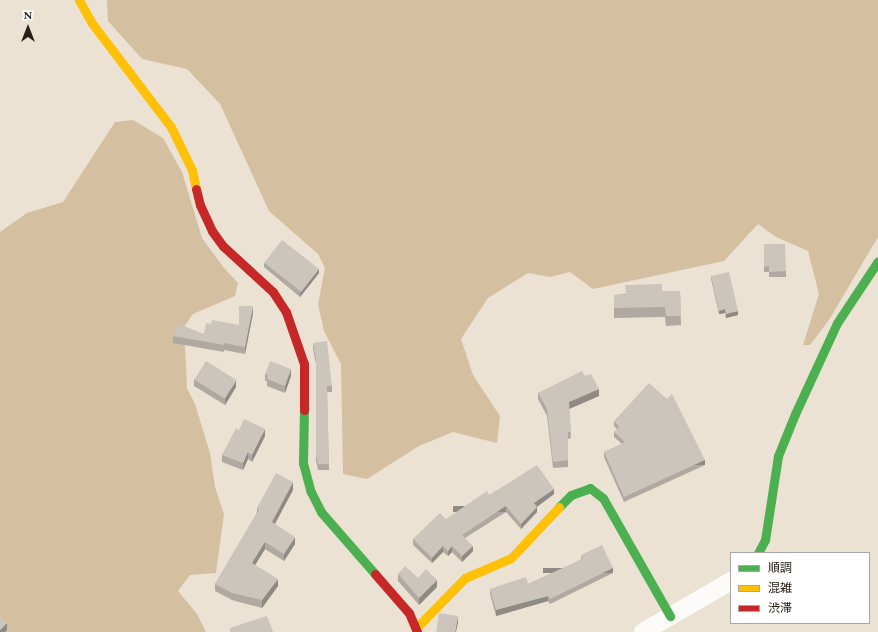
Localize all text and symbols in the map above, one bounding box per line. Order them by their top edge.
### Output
text: N [24,7,32,24]
north arrow [8,8,48,48]
legend [730,552,870,624]
text: 順調 [768,559,792,578]
text: 混雑 [768,579,792,598]
text: 渋滞 [768,599,792,618]

